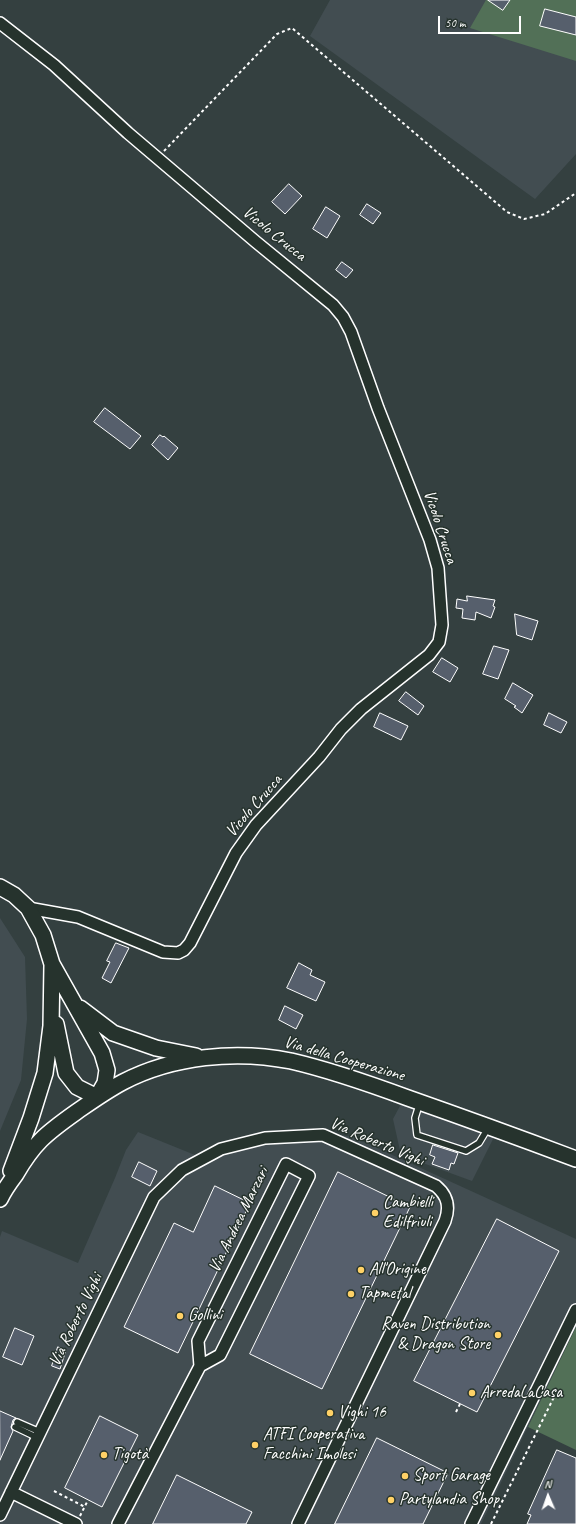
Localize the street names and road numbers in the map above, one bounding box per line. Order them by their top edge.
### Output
street label: Vicolo Crucca [238,202,310,266]
street label: Vicolo Crucca [419,488,461,566]
street label: Vicolo Crucca [221,771,287,841]
street label: Via della Cooperazione [281,1032,407,1086]
street label: Via Roberto Vighi [327,1113,427,1171]
street label: Via Andrea Marzari [205,1164,273,1276]
street label: Via Roberto Vighi [45,1270,107,1370]

